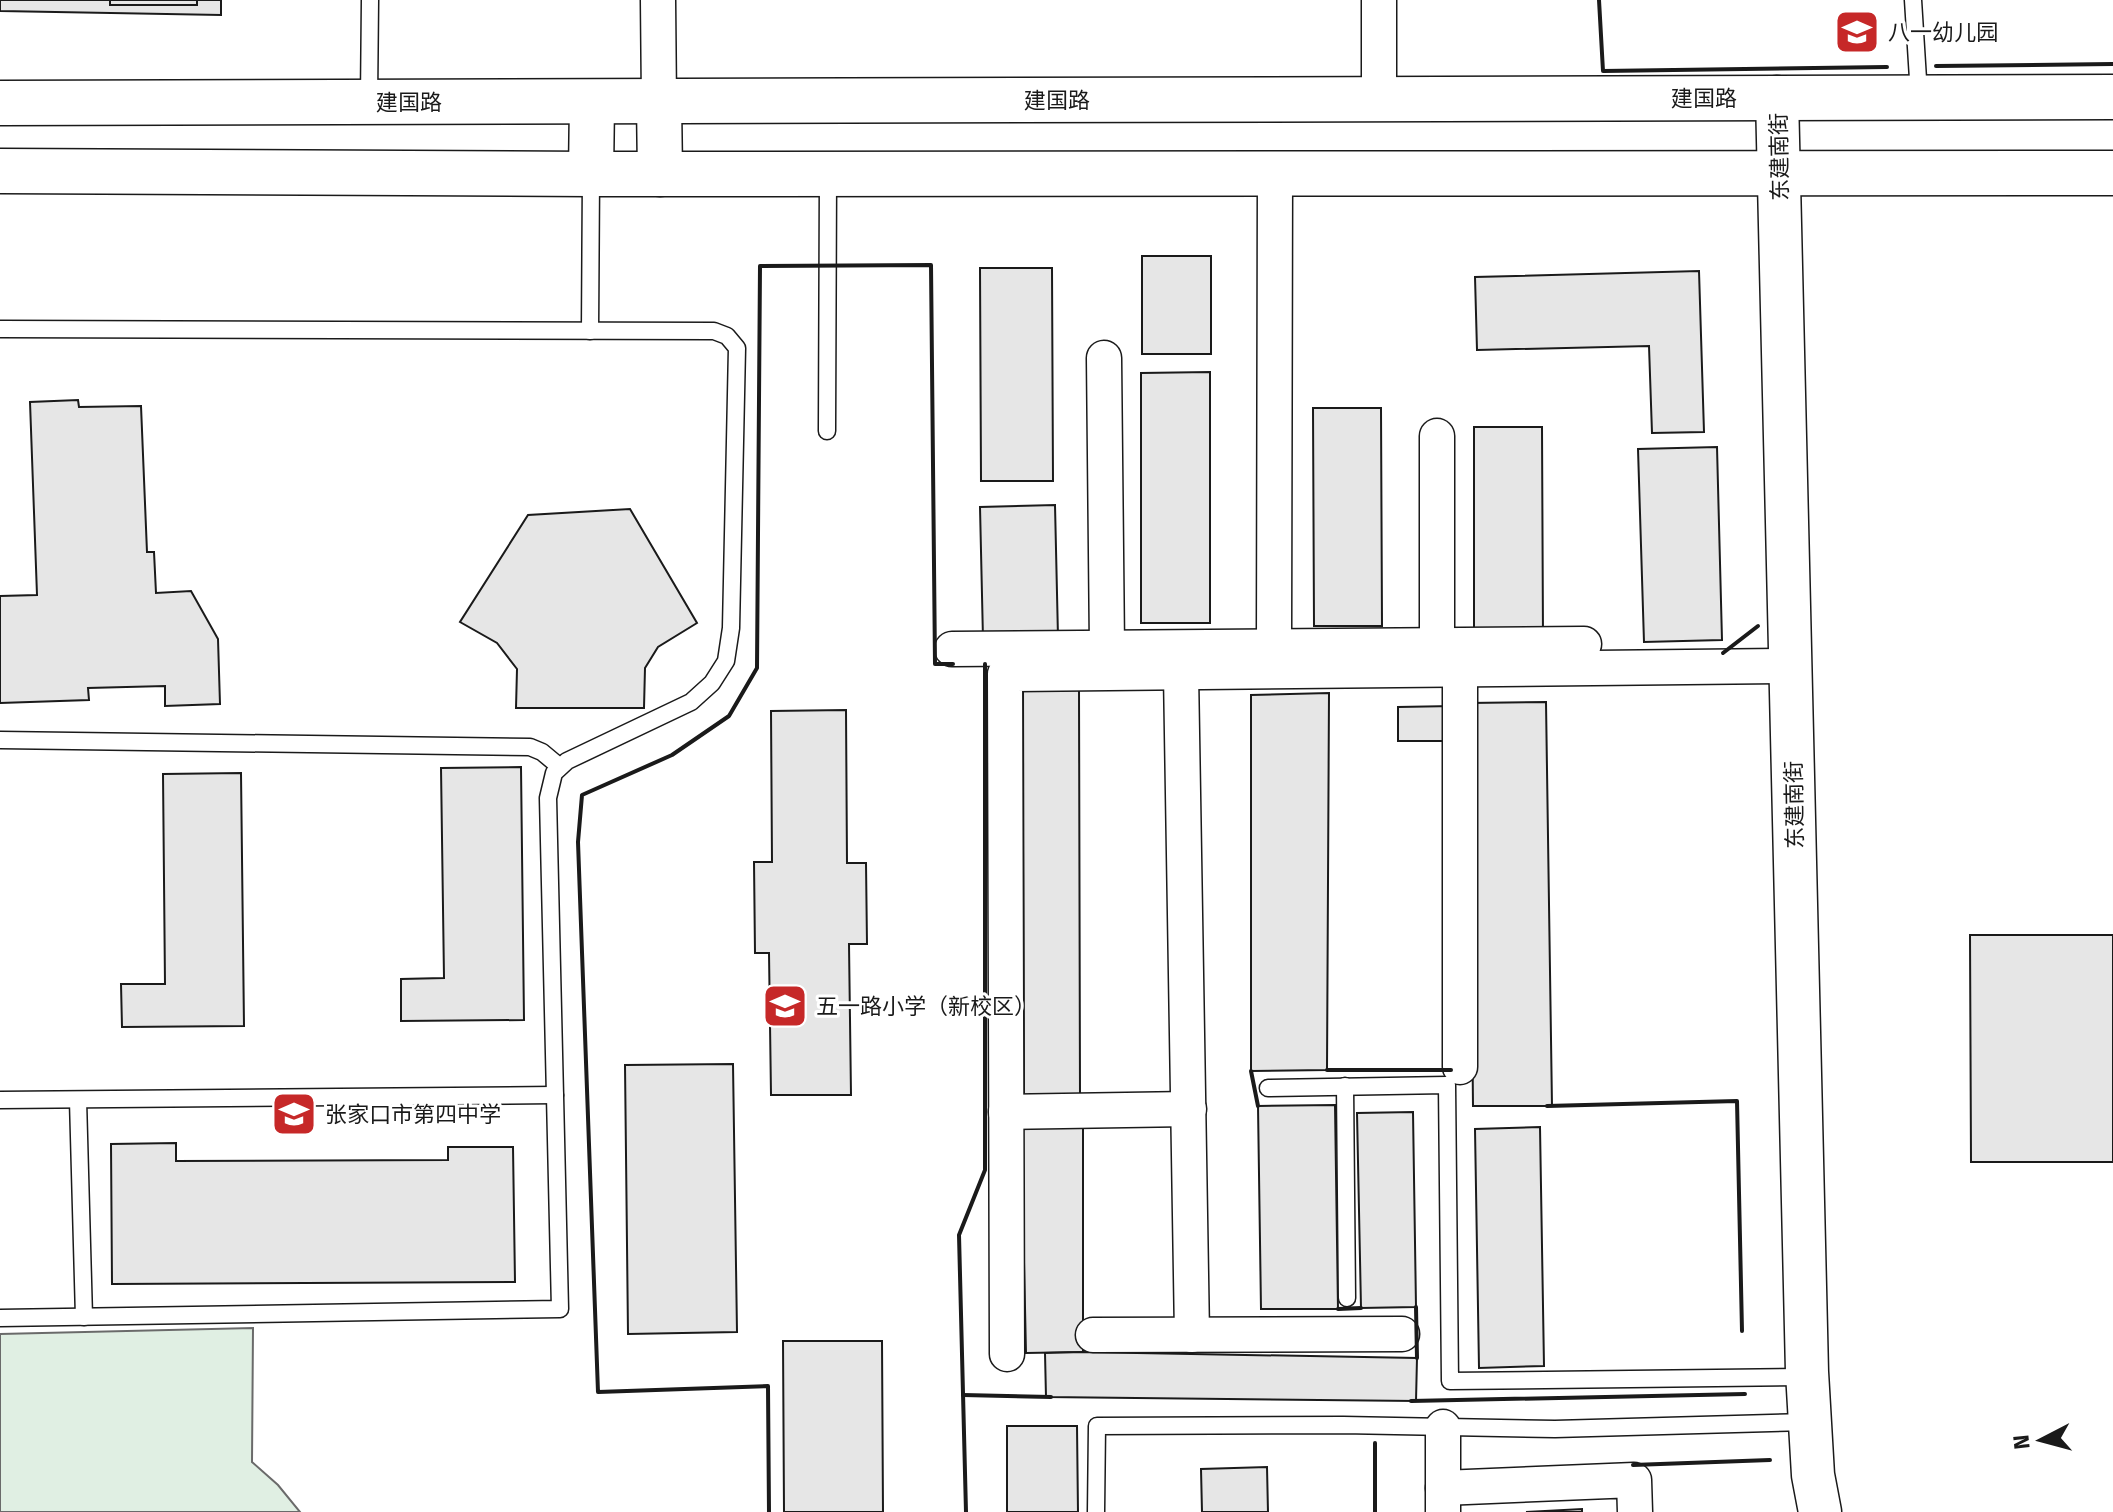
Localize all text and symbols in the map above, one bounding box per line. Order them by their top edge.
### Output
school or university icon: 八一幼儿园 [1833,8,1881,56]
place label: 八一幼儿园 [1888,19,1998,46]
street label: 建国路 [1671,85,1737,112]
street label: 建国路 [1024,87,1090,114]
street label: 建国路 [376,89,442,116]
street label: 东建南街 [1765,113,1794,201]
street label: 东建南街 [1780,761,1809,849]
school or university icon: 五一路小学（新校区） [761,982,809,1030]
place label: 五一路小学（新校区） [816,993,1036,1020]
school or university icon: 张家口市第四中学 [270,1090,318,1138]
place label: 张家口市第四中学 [325,1101,501,1128]
north arrow [2001,1400,2081,1480]
text: N [2007,1433,2036,1451]

